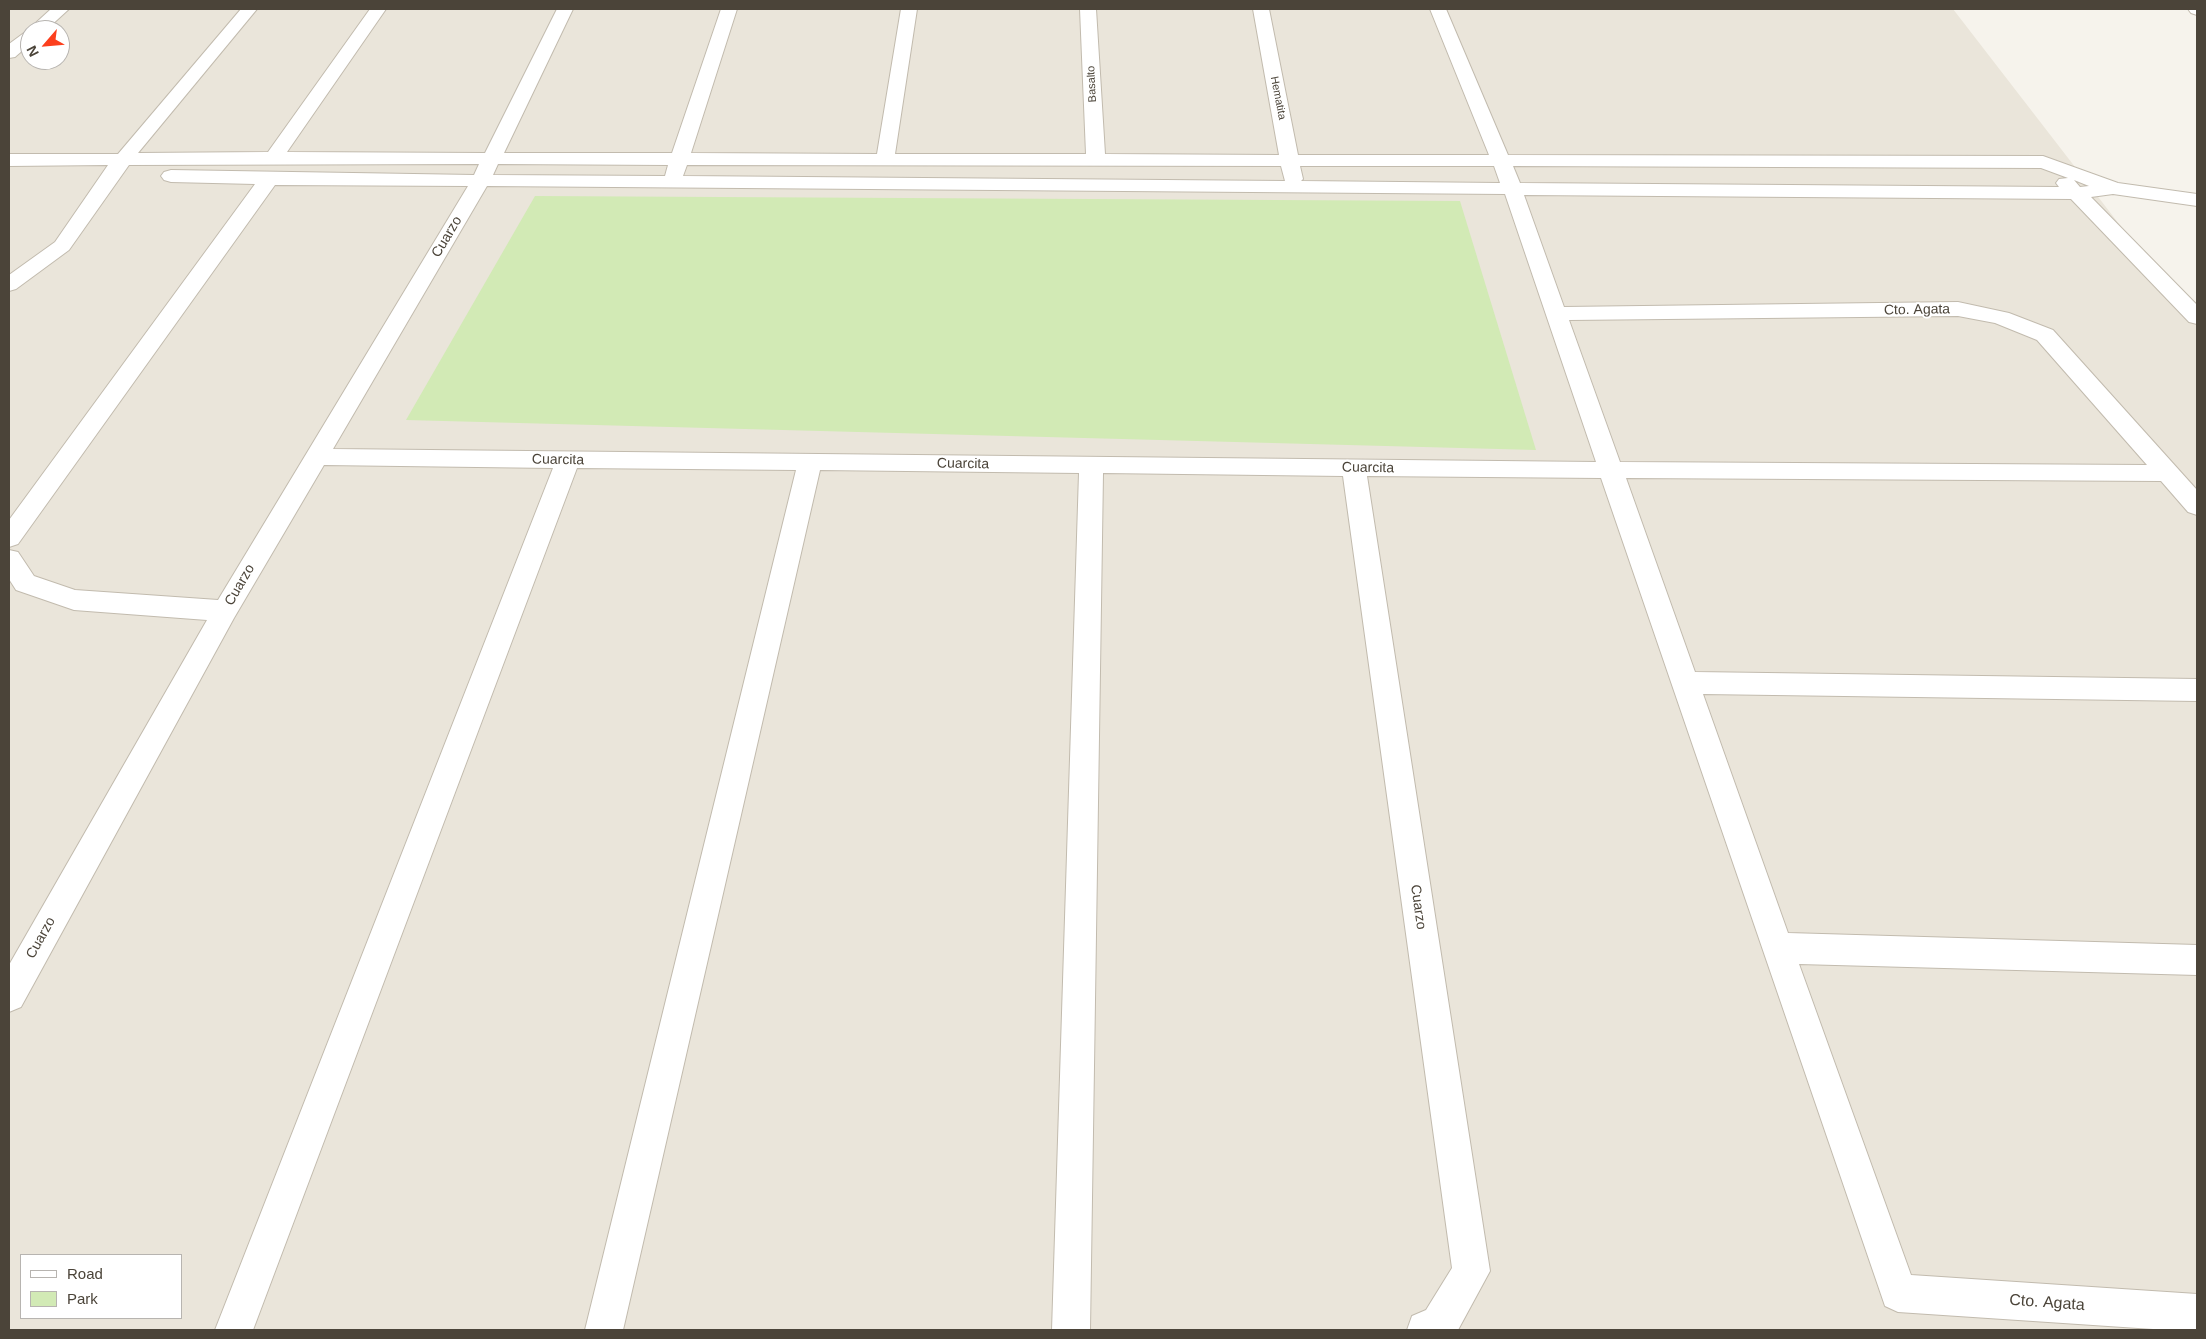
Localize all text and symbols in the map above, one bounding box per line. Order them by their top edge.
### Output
north arrow [20,20,70,70]
text: N [23,43,42,59]
street label: Basalto [1084,65,1100,103]
street label: Hematita [1267,75,1289,121]
street label: Cuarzo [428,213,466,261]
street label: Cto. Agata [1884,301,1950,319]
street label: Cuarcita [532,451,584,469]
street label: Cuarcita [937,455,989,473]
street label: Cuarcita [1342,459,1394,477]
street label: Cuarzo [221,561,259,609]
street label: Cuarzo [1407,883,1429,931]
street label: Cuarzo [23,914,59,962]
legend [20,1254,182,1319]
text: Road [67,1265,103,1282]
text: Park [67,1290,98,1307]
street label: Cto. Agata [2009,1291,2085,1315]

